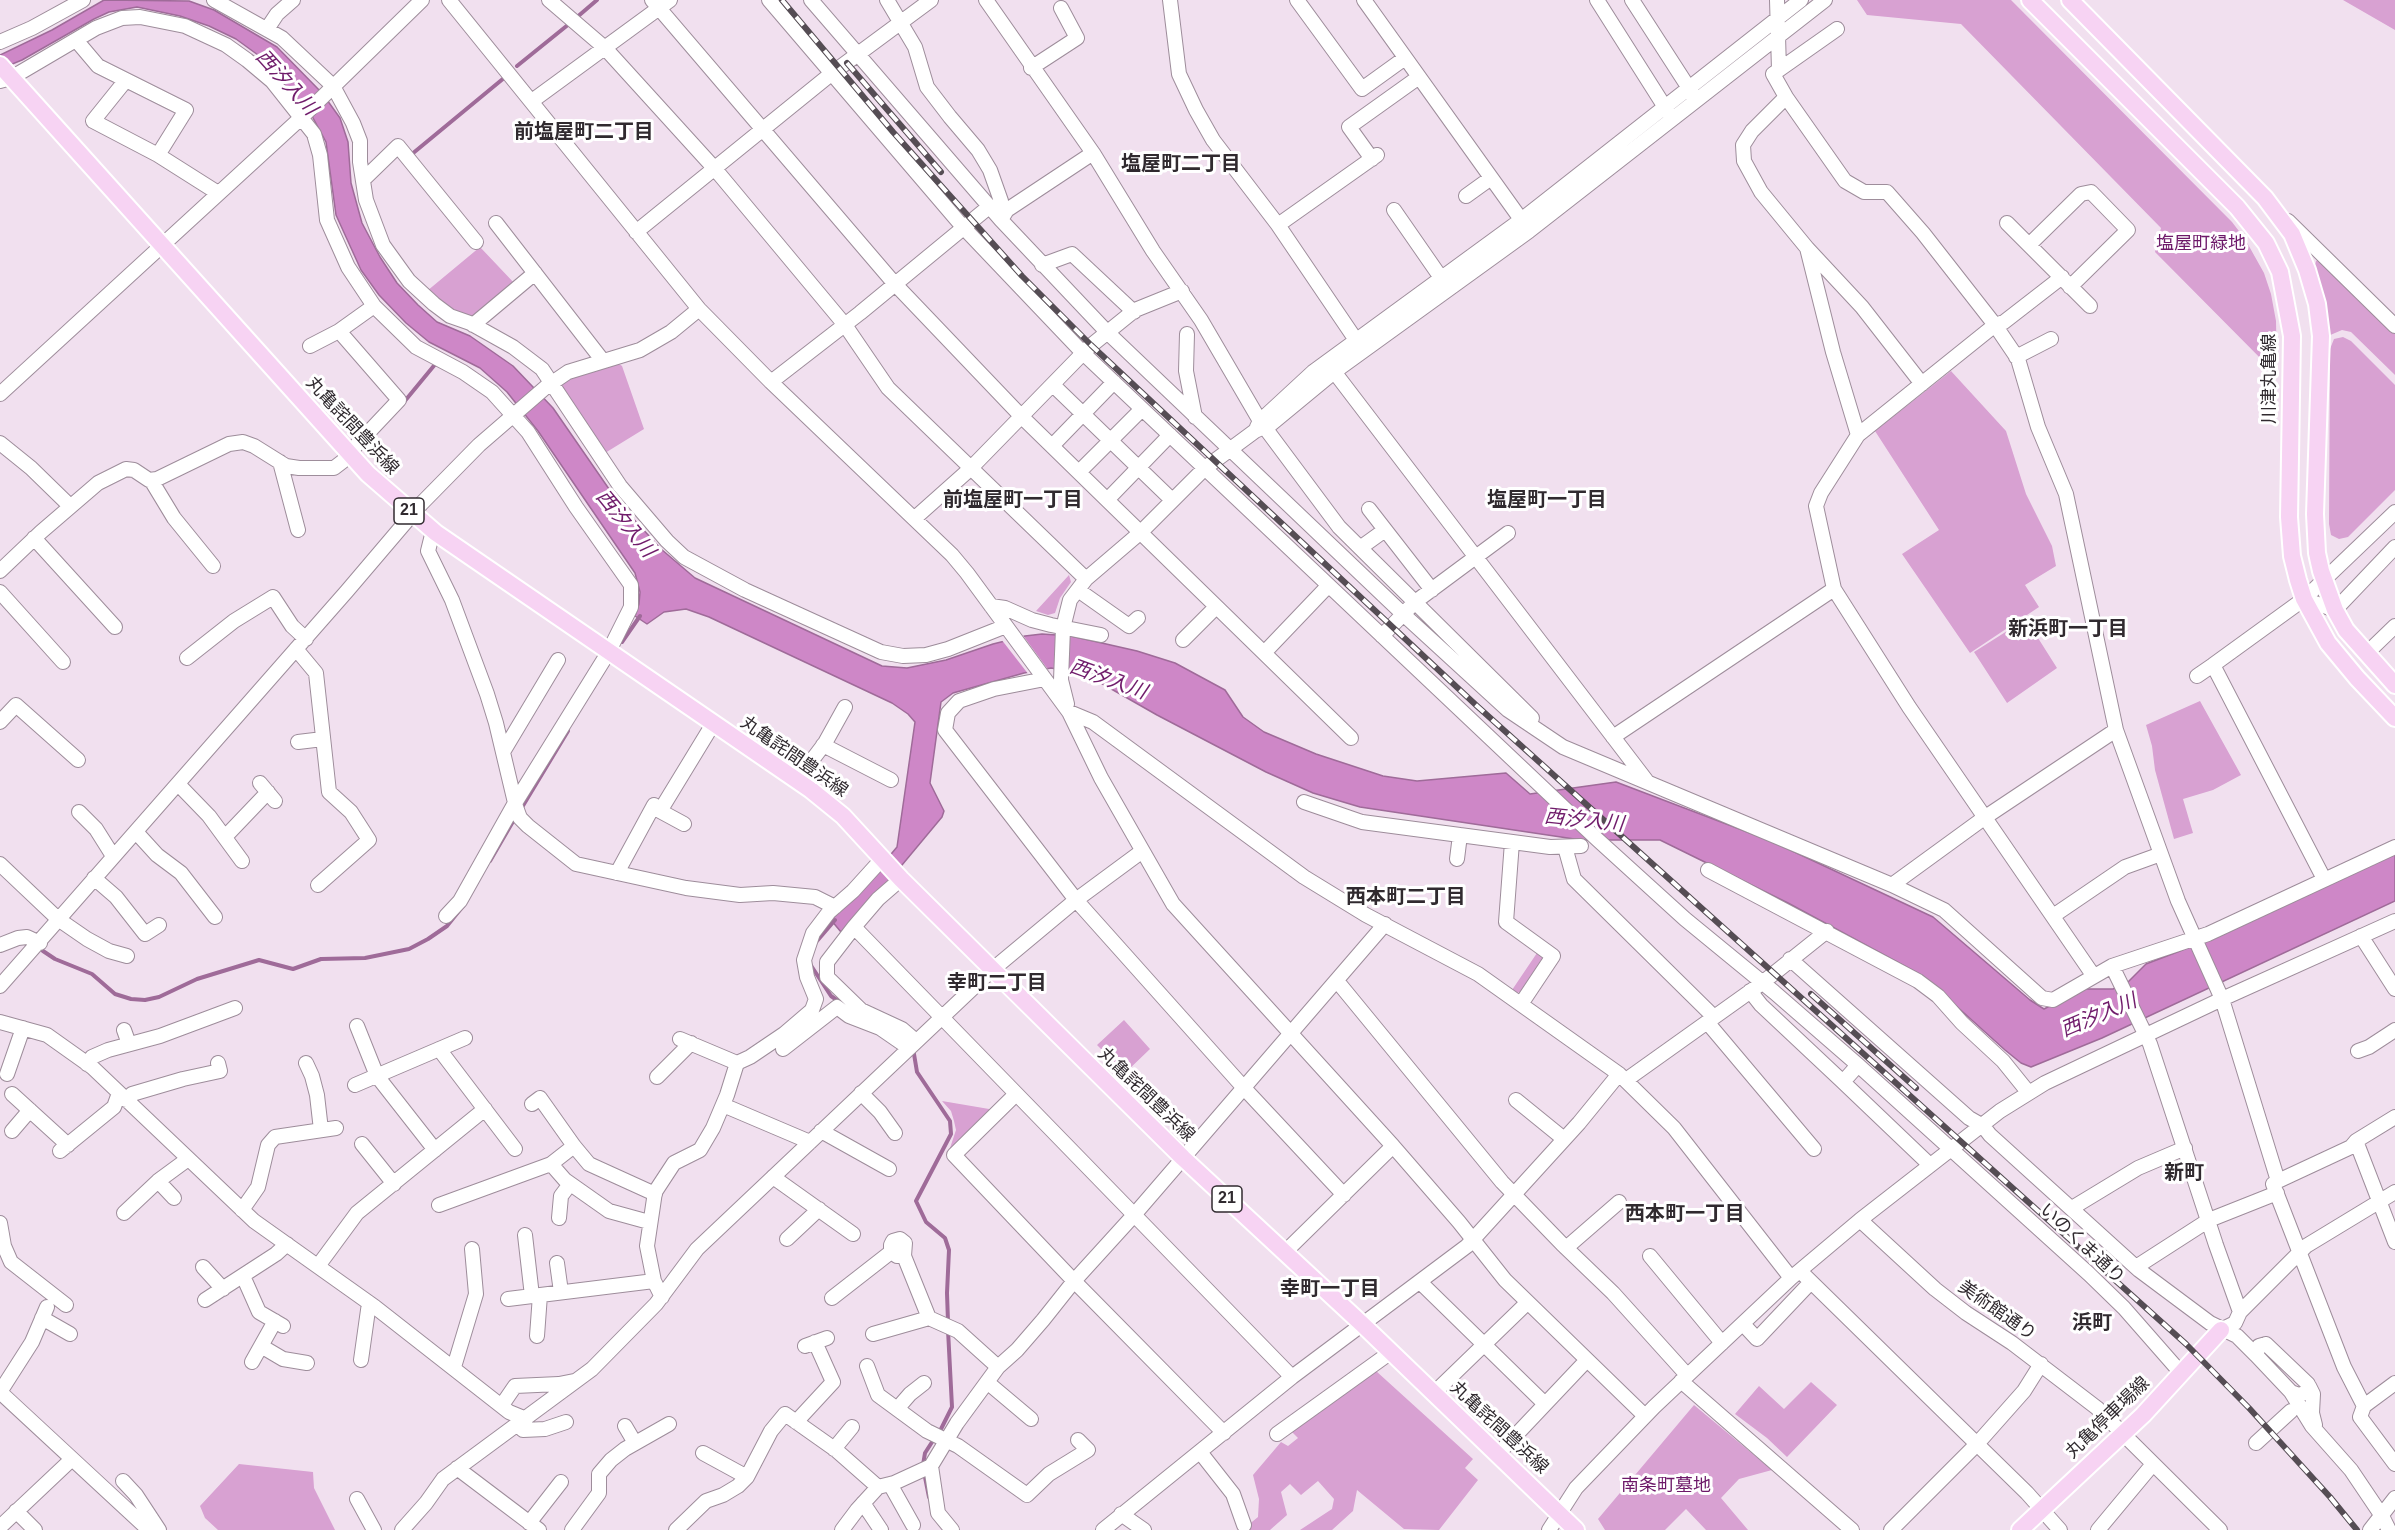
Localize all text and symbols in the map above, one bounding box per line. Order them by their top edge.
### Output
water label: 西汐入川 [250,45,322,121]
district label: 前塩屋町二丁目 [514,120,654,144]
district label: 塩屋町二丁目 [1121,152,1241,176]
park label: 塩屋町緑地 [2156,233,2246,255]
street label: 川津丸亀線 [2259,334,2281,424]
street label: 丸亀詫間豊浜線 [301,373,403,479]
water label: 西汐入川 [591,485,659,563]
district label: 前塩屋町一丁目 [943,488,1083,512]
district label: 塩屋町一丁目 [1487,488,1607,512]
road number: 21 [394,498,424,524]
district label: 新浜町一丁目 [2008,617,2128,641]
water label: 西汐入川 [1066,655,1150,705]
street label: 丸亀詫間豊浜線 [736,712,852,802]
water label: 西汐入川 [1543,805,1625,837]
district label: 西本町二丁目 [1346,885,1466,909]
district label: 幸町二丁目 [947,971,1047,995]
water label: 西汐入川 [2057,989,2141,1043]
street label: 丸亀詫間豊浜線 [1093,1043,1199,1147]
district label: 新町 [2164,1161,2204,1185]
road number: 21 [1212,1186,1242,1212]
street label: いのくま通り [2035,1199,2129,1289]
district label: 西本町一丁目 [1625,1202,1745,1226]
street label: 美術館通り [1954,1276,2040,1346]
district label: 幸町一丁目 [1280,1277,1380,1301]
district label: 浜町 [2072,1311,2112,1335]
street label: 丸亀停車場線 [2062,1373,2154,1463]
street label: 丸亀詫間豊浜線 [1446,1377,1552,1479]
park label: 南条町墓地 [1621,1475,1711,1497]

